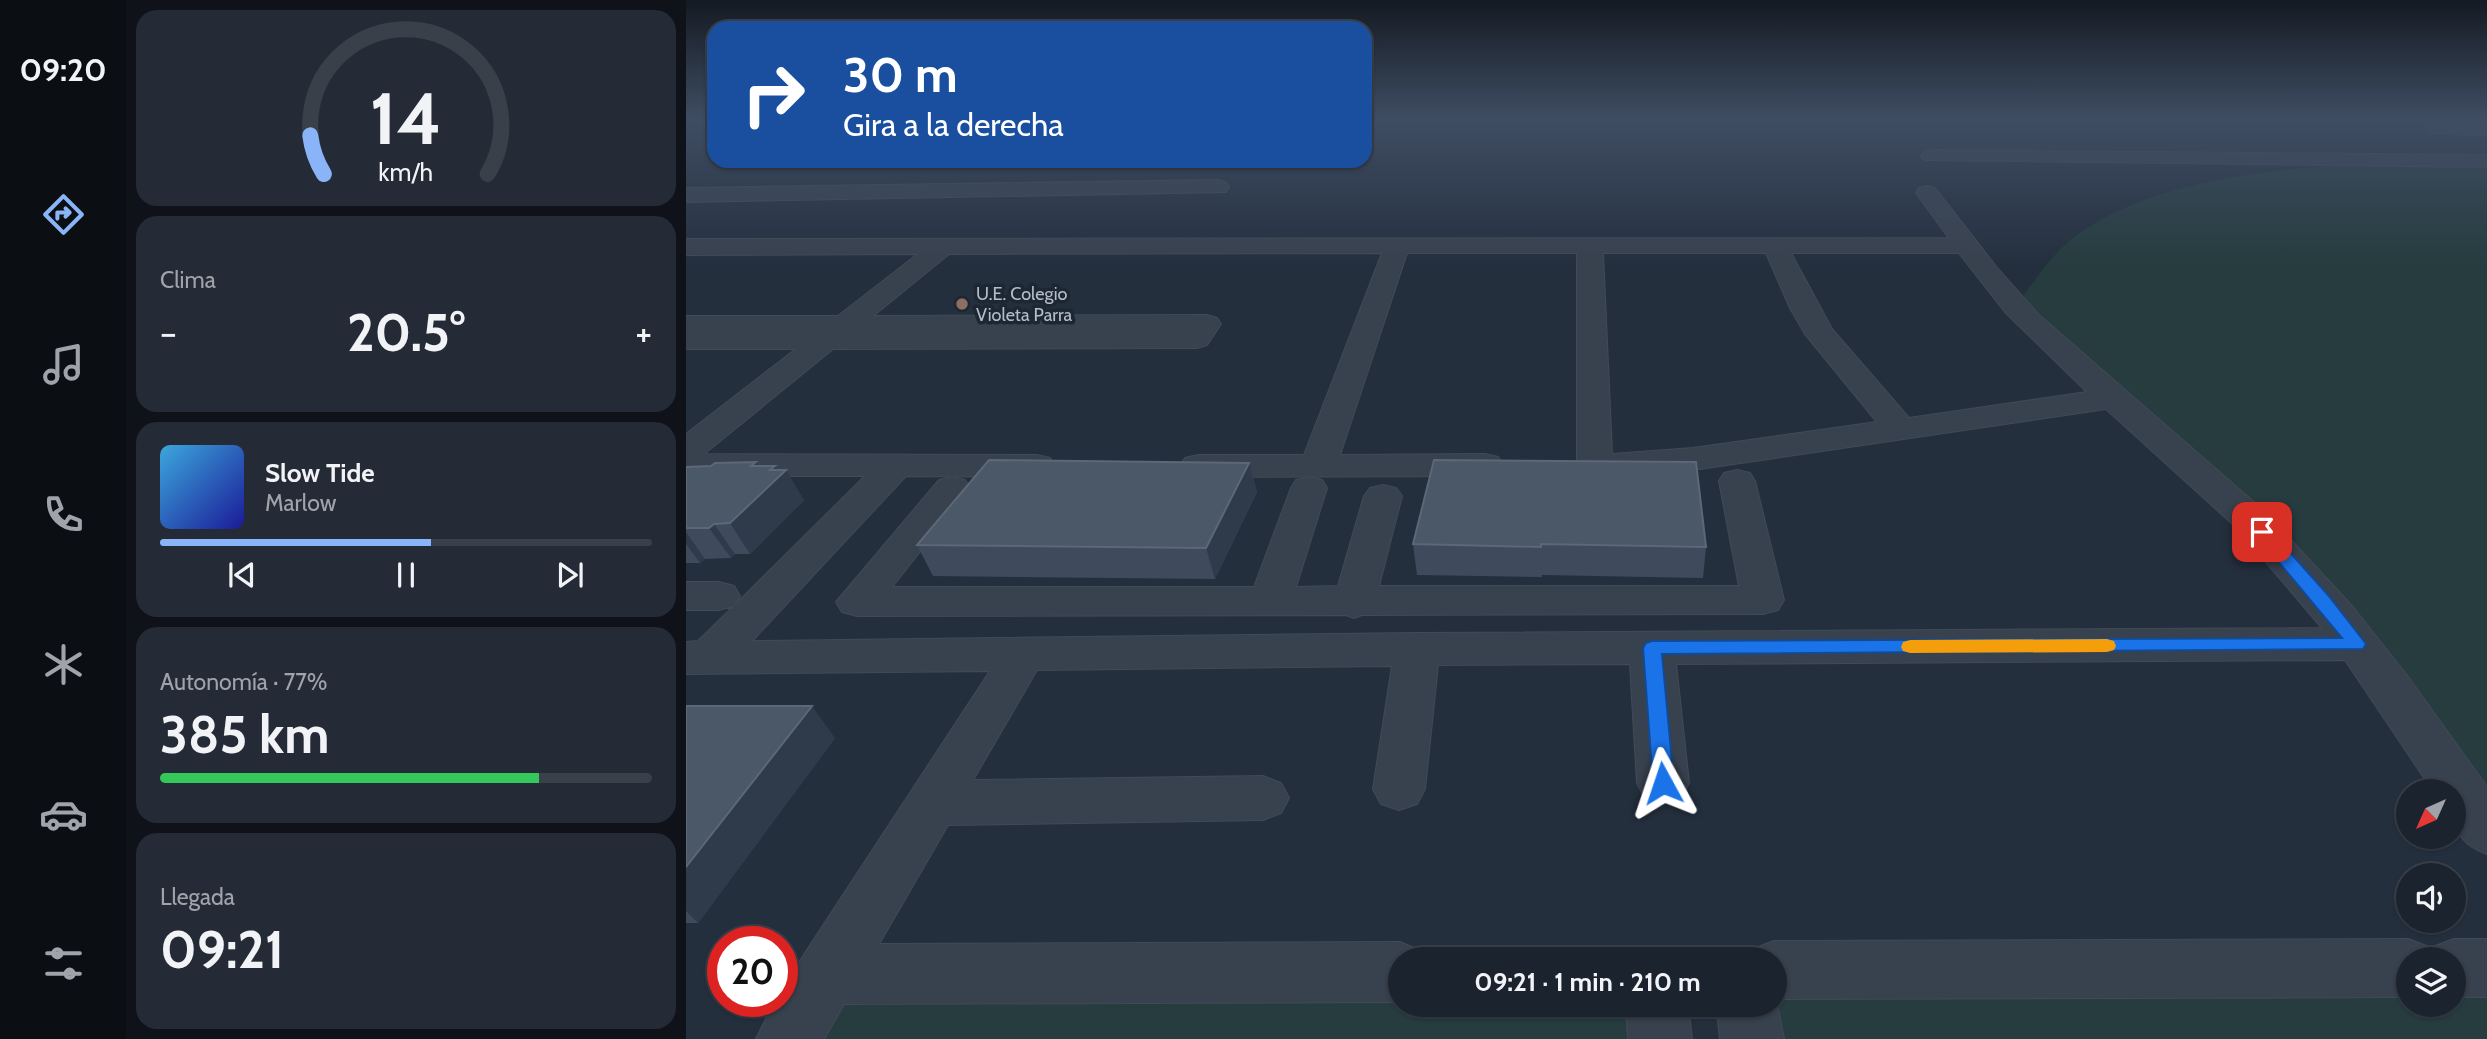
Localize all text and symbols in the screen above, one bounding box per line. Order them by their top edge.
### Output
text: 30 m [843,45,958,104]
icon: right [728,49,819,140]
text: 09:20 [19,50,107,89]
text: 14 [370,74,442,162]
text: Gira a la derecha [843,105,1064,144]
text: km/h [379,157,433,187]
icon: directions [39,190,88,239]
text: Clima [160,266,216,294]
place label: U.E. Colegio Violeta Parra [976,283,1073,326]
marker: U.E. Colegio Violeta Parra [954,296,970,312]
text: 20.5° [347,301,465,364]
text: − [160,309,177,356]
text: + [635,309,652,356]
icon: music [39,340,88,389]
text: Slow Tide [265,457,375,489]
text: Marlow [265,489,336,517]
icon: phone [39,490,88,539]
pin [2232,502,2292,562]
icon: arrive [2243,513,2281,551]
icon: previous [223,556,261,594]
icon: pause [387,556,425,594]
icon: next [551,556,589,594]
icon: climate [39,640,88,689]
text: Autonomía · 77% [160,668,327,696]
text: 385 km [160,703,329,766]
position arrow [1626,746,1700,820]
north arrow [2396,779,2466,849]
map controls [2396,779,2466,1017]
icon: car [39,790,88,839]
button: sound [2396,863,2466,933]
text: Llegada [160,883,235,911]
text: 09:21 [160,918,284,981]
speed limit sign: 20 [707,926,798,1017]
icon: filters [39,939,88,988]
button: layers [2396,947,2466,1017]
text: 09:21 · 1 min · 210 m [1474,966,1701,998]

